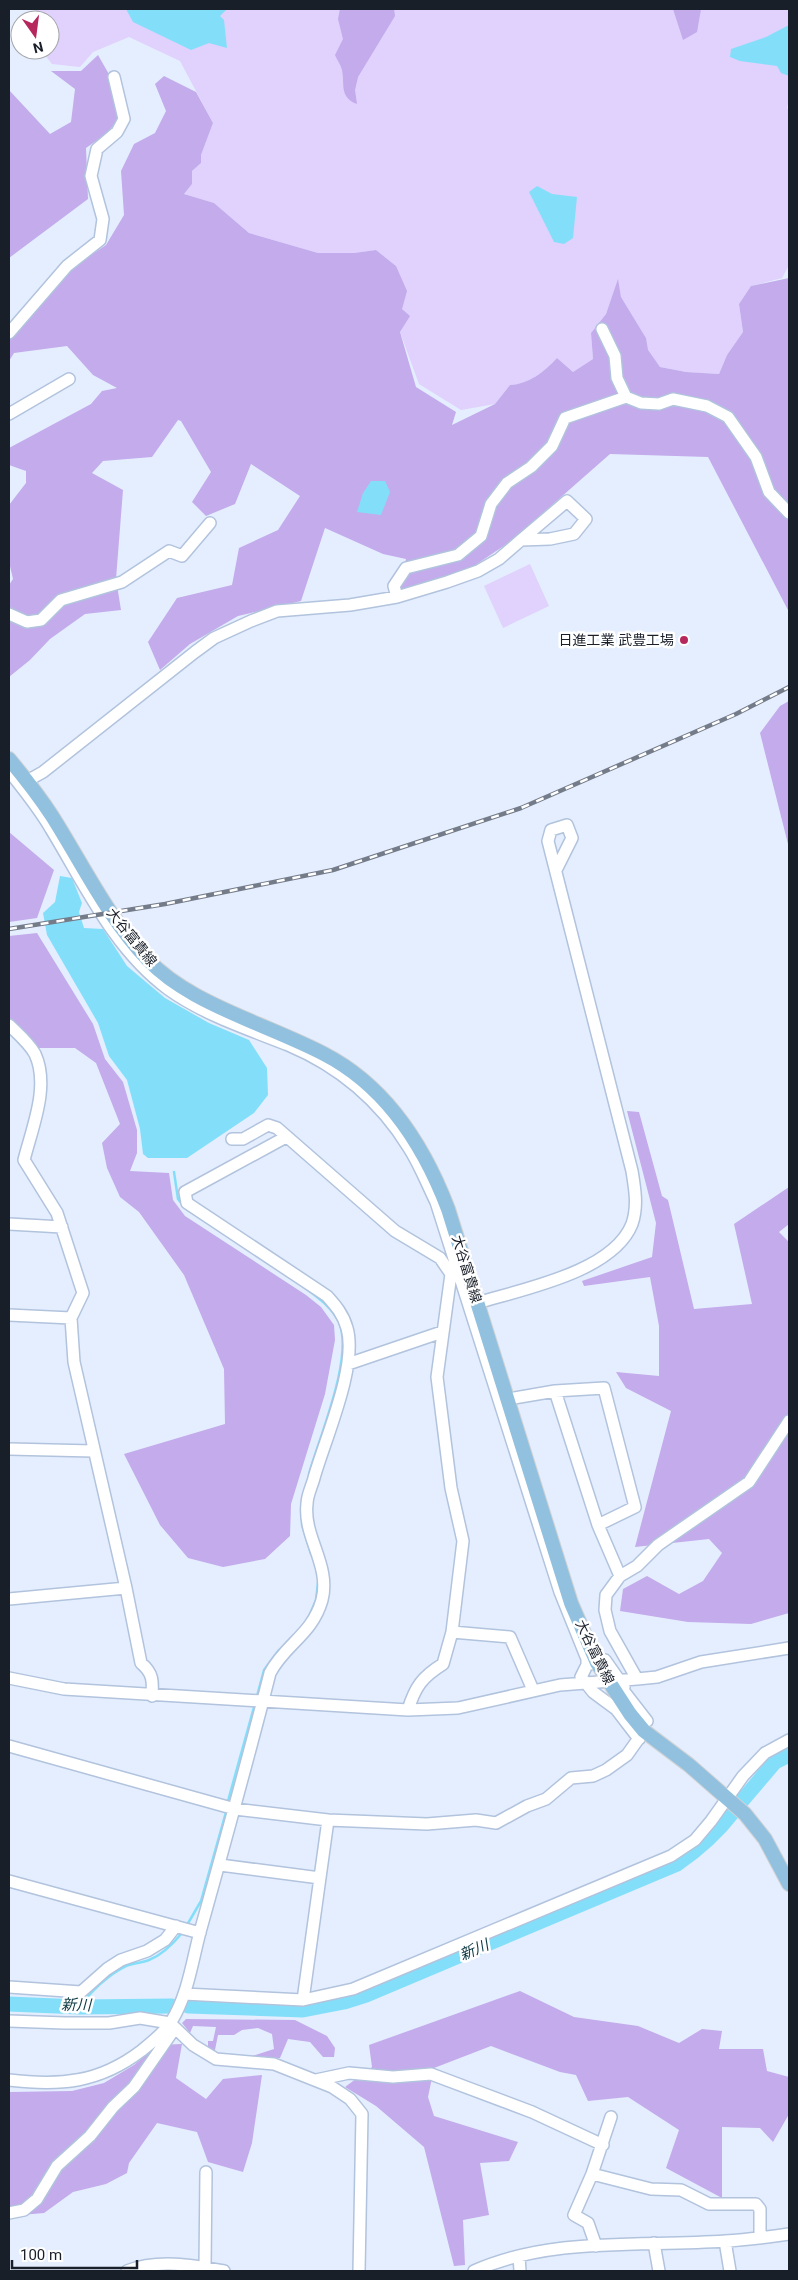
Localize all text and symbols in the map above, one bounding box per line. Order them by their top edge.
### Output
north arrow [10,10,60,60]
text: N [31,39,45,57]
place label: 日進工業 武豊工場 [559,632,674,648]
marker: 日進工業 武豊工場 [678,634,690,646]
street label: 大谷富貴線 [104,905,160,969]
street label: 大谷富貴線 [449,1233,485,1305]
street label: 大谷富貴線 [572,1617,618,1687]
water label: 新川 [457,1935,493,1964]
water label: 新川 [61,1996,93,2014]
scale bar [12,2238,138,2270]
text: 100 m [20,2246,62,2264]

